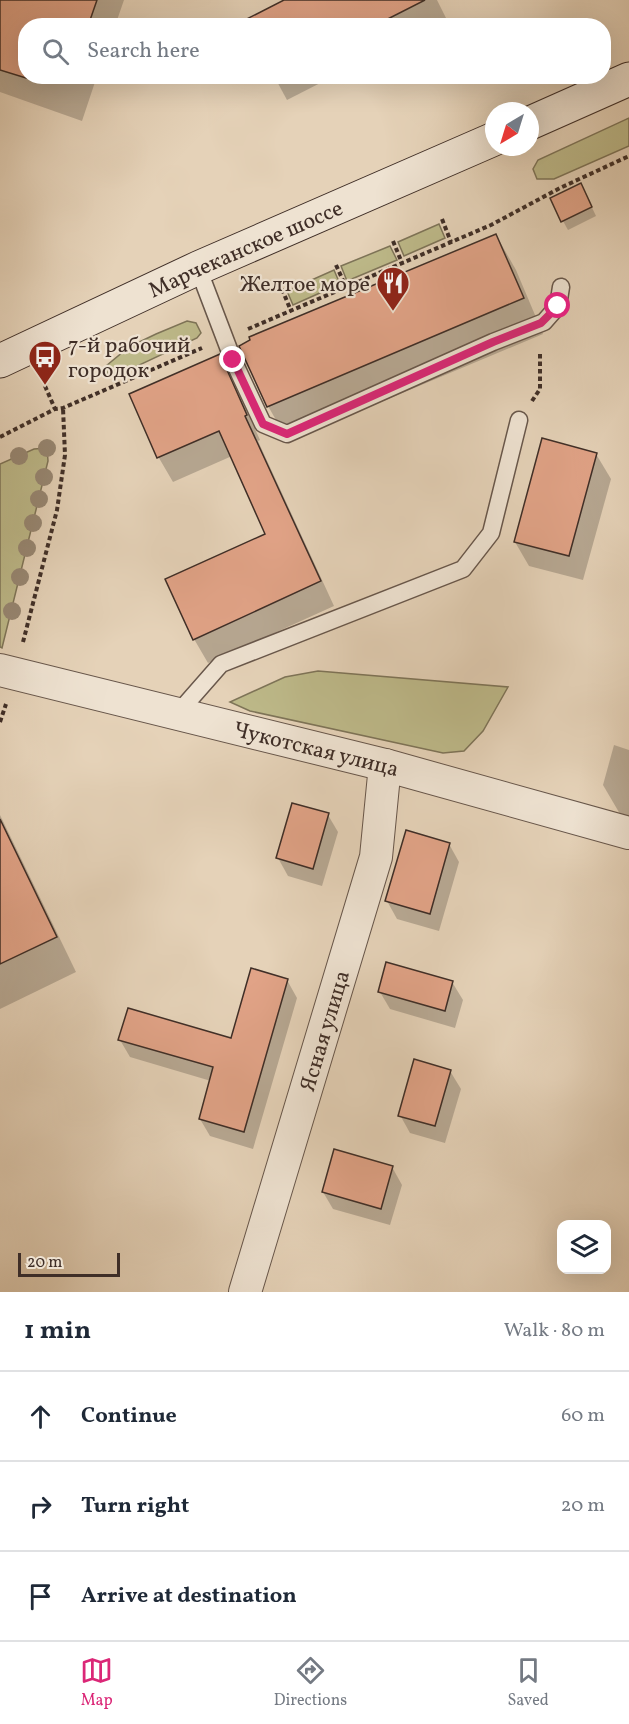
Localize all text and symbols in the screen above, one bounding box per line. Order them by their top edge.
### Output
search box [18,18,611,84]
icon: search [39,35,72,68]
text: Search here [87,36,200,67]
north arrow [485,102,539,156]
street label: Марчеканское шоссе [144,194,348,307]
restaurant icon: Желтое море [375,265,411,312]
place label: Желтое море [240,270,370,301]
route start [544,292,570,318]
place label: 7-й рабочий городок [68,331,190,387]
bus stop icon: 7-й рабочий городок [27,339,63,386]
route end [219,346,245,372]
street label: Чукотская улица [230,715,402,786]
street label: Ясная улица [293,967,359,1096]
map controls [557,1220,611,1274]
button: layers [557,1220,611,1274]
scale bar [18,1250,120,1278]
text: 20 m [27,1252,62,1274]
text: 1 min [24,1313,91,1349]
text: Walk · 80 m [504,1317,605,1345]
icon: ahead [24,1400,57,1433]
text: Continue [81,1401,177,1432]
text: 60 m [561,1402,605,1430]
icon: right [24,1490,57,1523]
text: Turn right [81,1491,189,1522]
text: 20 m [561,1492,605,1520]
icon: arrive [24,1580,57,1613]
text: Arrive at destination [81,1581,297,1612]
tab: Map [80,1654,113,1712]
tab: Directions [274,1654,347,1712]
tab: Saved [508,1654,549,1712]

